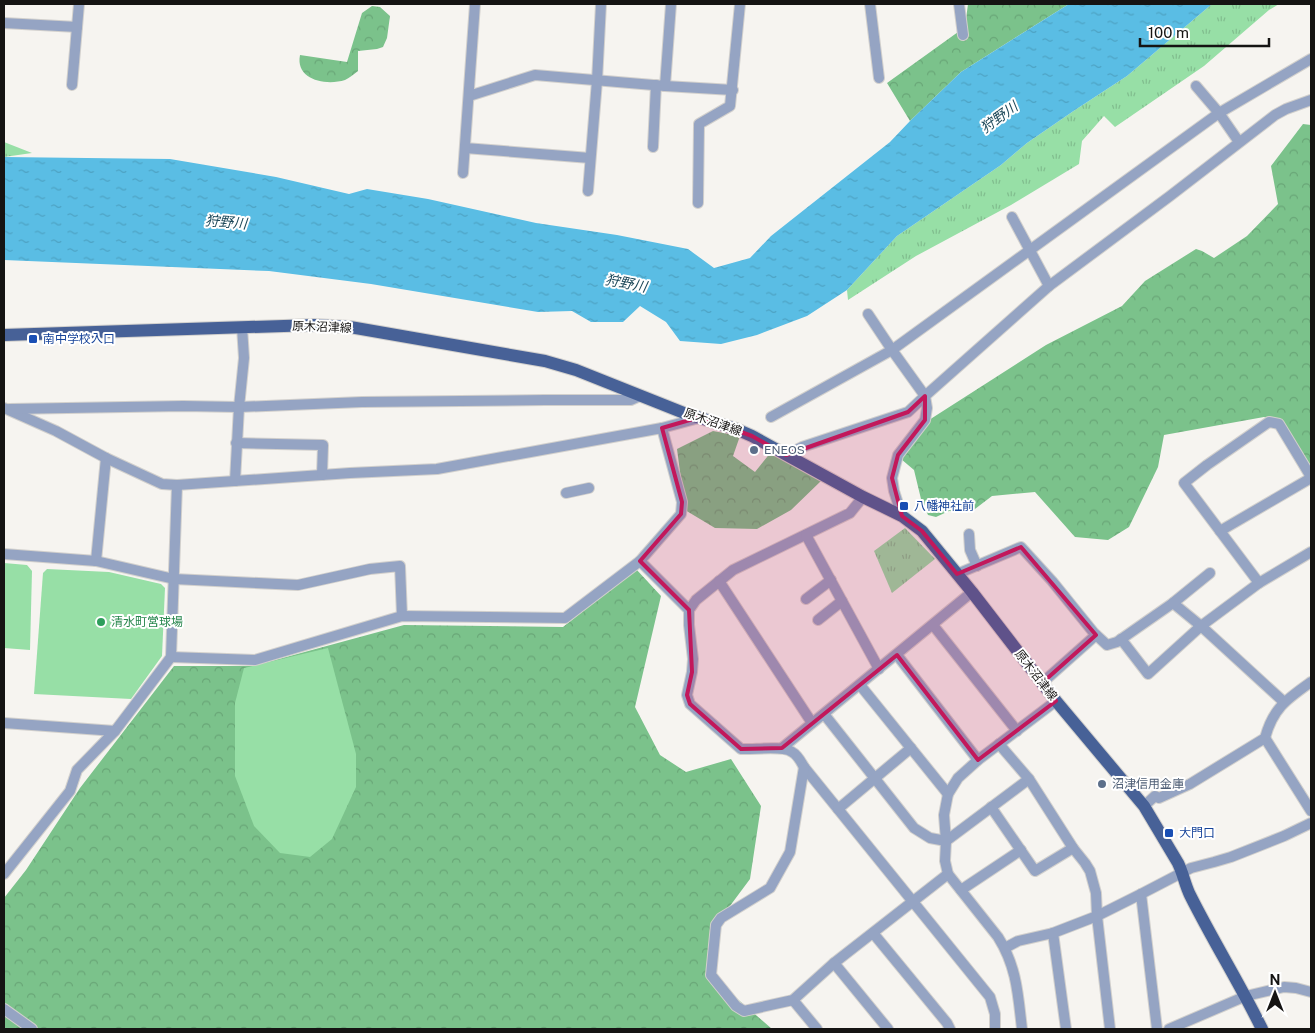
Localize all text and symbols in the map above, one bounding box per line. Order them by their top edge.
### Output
scale bar [1140,15,1269,47]
text: 100 m [1148,24,1189,41]
water label: 狩野川 [977,97,1022,136]
water label: 狩野川 [204,212,250,232]
water label: 狩野川 [604,271,650,295]
street label: 原木沼津線 [292,319,352,335]
place label: 南中学校入口 [43,332,115,346]
marker: 南中学校入口 [27,333,39,345]
street label: 原木沼津線 [682,406,744,438]
place label: ENEOS [764,443,805,457]
marker: ENEOS [748,444,760,456]
place label: 八幡神社前 [914,499,974,513]
marker: 八幡神社前 [898,500,910,512]
place label: 清水町営球場 [111,615,183,629]
marker: 清水町営球場 [95,616,107,628]
street label: 原木沼津線 [1012,647,1060,703]
place label: 沼津信用金庫 [1112,777,1184,791]
marker: 沼津信用金庫 [1096,778,1108,790]
place label: 大門口 [1179,826,1215,840]
marker: 大門口 [1163,827,1175,839]
north arrow [1250,968,1300,1018]
text: N [1270,972,1280,988]

